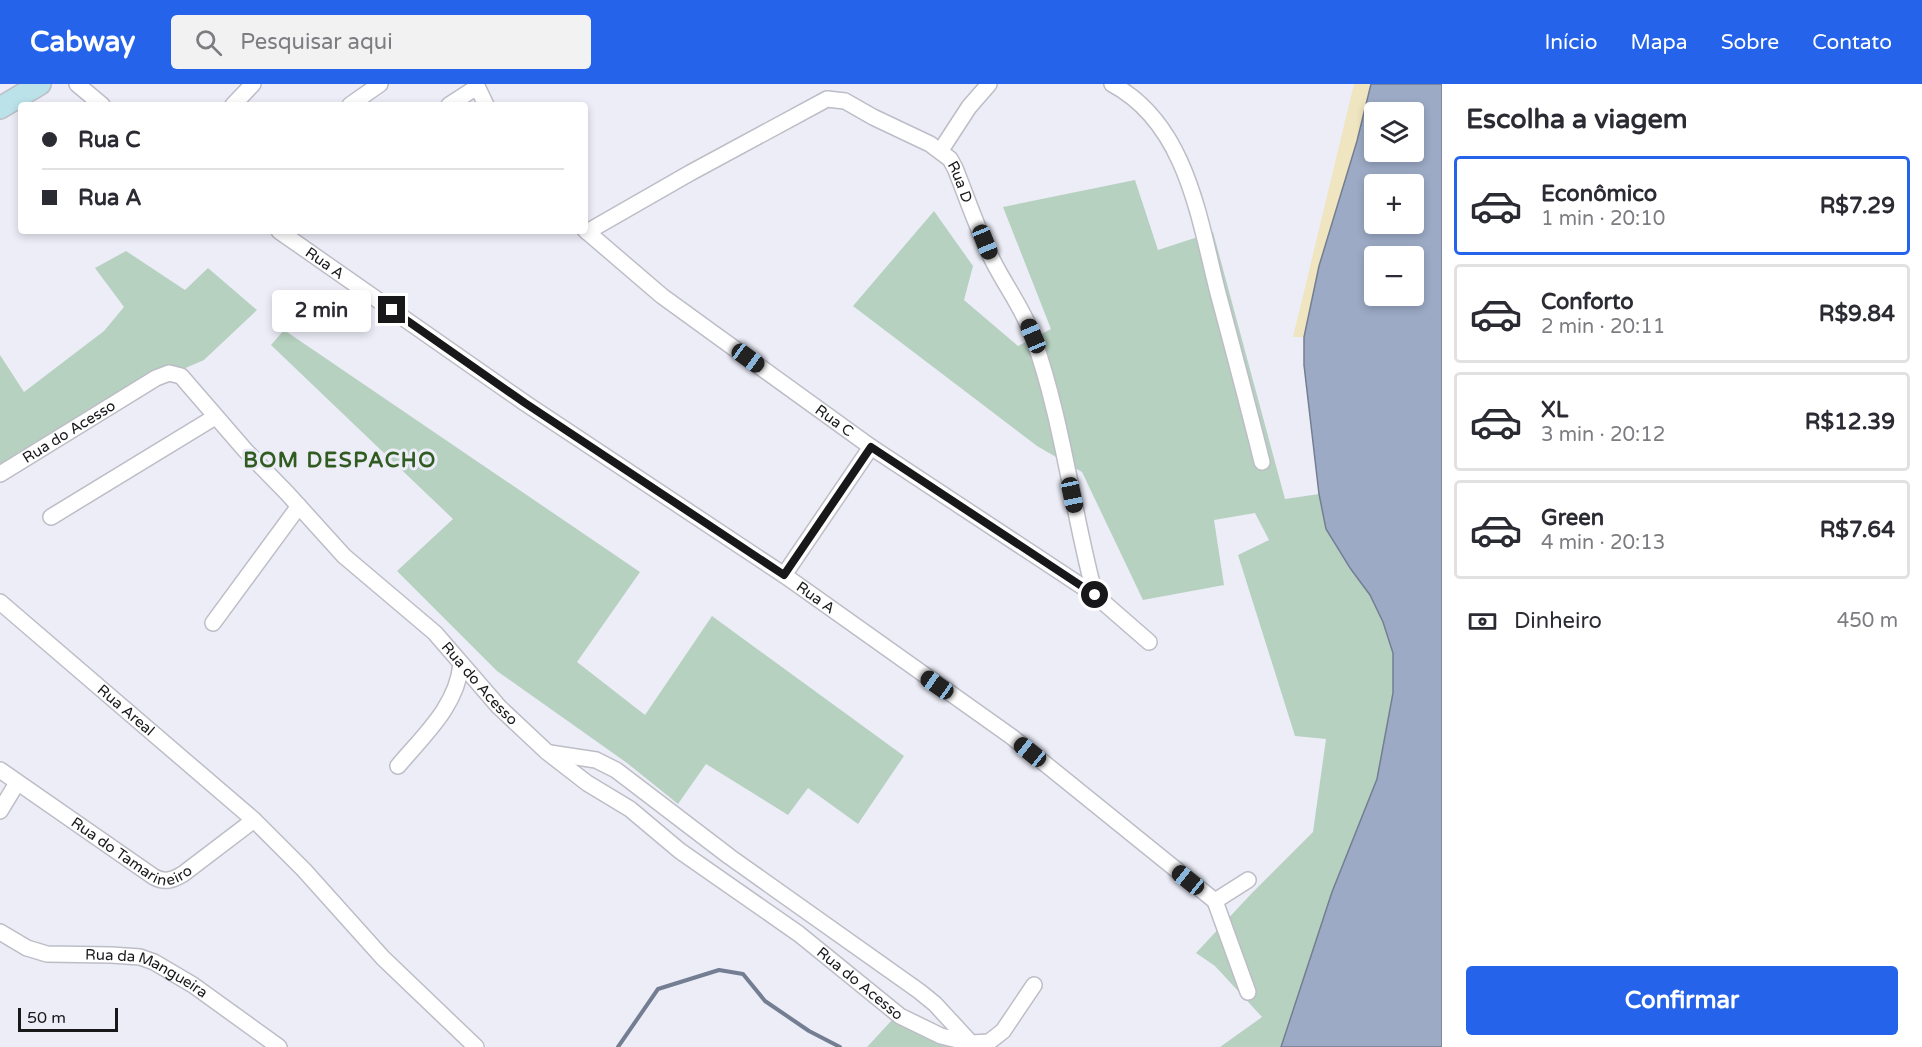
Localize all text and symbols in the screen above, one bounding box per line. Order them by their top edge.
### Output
search box [171,15,591,69]
text: Cabway [30,25,135,59]
icon: search [192,26,225,59]
text: Pesquisar aqui [240,29,393,55]
text: Início [1545,30,1597,55]
text: Mapa [1630,30,1688,55]
text: Sobre [1721,30,1779,55]
text: Contato [1812,30,1892,55]
map controls [1364,102,1424,306]
button: layers [1364,102,1424,162]
text: Escolha a viagem [1466,103,1688,136]
text: Rua C [78,127,140,153]
street label: Rua D [944,158,976,205]
button: + [1364,174,1424,234]
icon: car [1469,179,1523,233]
text: Econômico [1541,181,1657,207]
text: Rua A [78,185,142,211]
text: R$7.29 [1820,193,1895,219]
text: 1 min · 20:10 [1541,207,1665,231]
car [970,222,1000,262]
street label: Rua A [302,243,348,283]
button: − [1364,246,1424,306]
icon: car [1469,287,1523,341]
callout: 2 min [272,289,371,331]
text: Conforto [1541,289,1634,315]
route end [378,296,405,323]
text: 2 min [295,299,348,323]
text: R$9.84 [1819,301,1895,327]
text: 2 min · 20:11 [1541,315,1665,339]
car [1018,316,1048,356]
car [728,340,768,376]
icon: car [1469,395,1523,449]
street label: Rua do Acesso [19,396,119,467]
text: XL [1541,397,1568,423]
street label: Rua C [812,401,857,440]
text: R$12.39 [1805,409,1895,435]
text: 3 min · 20:12 [1541,423,1665,447]
district label: BOM DESPACHO [243,448,437,473]
car [1059,476,1085,514]
icon: car [1469,503,1523,557]
text: Green [1541,505,1604,531]
text: R$7.64 [1820,517,1895,543]
text: 4 min · 20:13 [1541,531,1665,555]
street label: Rua A [793,578,839,617]
route start [1081,581,1108,608]
icon: cash [1466,605,1499,638]
text: Dinheiro [1514,608,1602,634]
text: 450 m [1837,609,1898,633]
street label: Rua do Acesso [438,638,522,729]
car [917,667,957,703]
street label: Rua Areal [94,681,158,740]
car [1010,734,1050,770]
street label: Rua do Tamarineiro [68,813,196,890]
car [1168,862,1208,898]
street label: Rua do Acesso [813,943,907,1024]
street label: Rua da Mangueira [85,946,211,1002]
button: Confirmar [1466,966,1898,1035]
scale bar [18,1005,118,1032]
text: 50 m [27,1008,66,1028]

